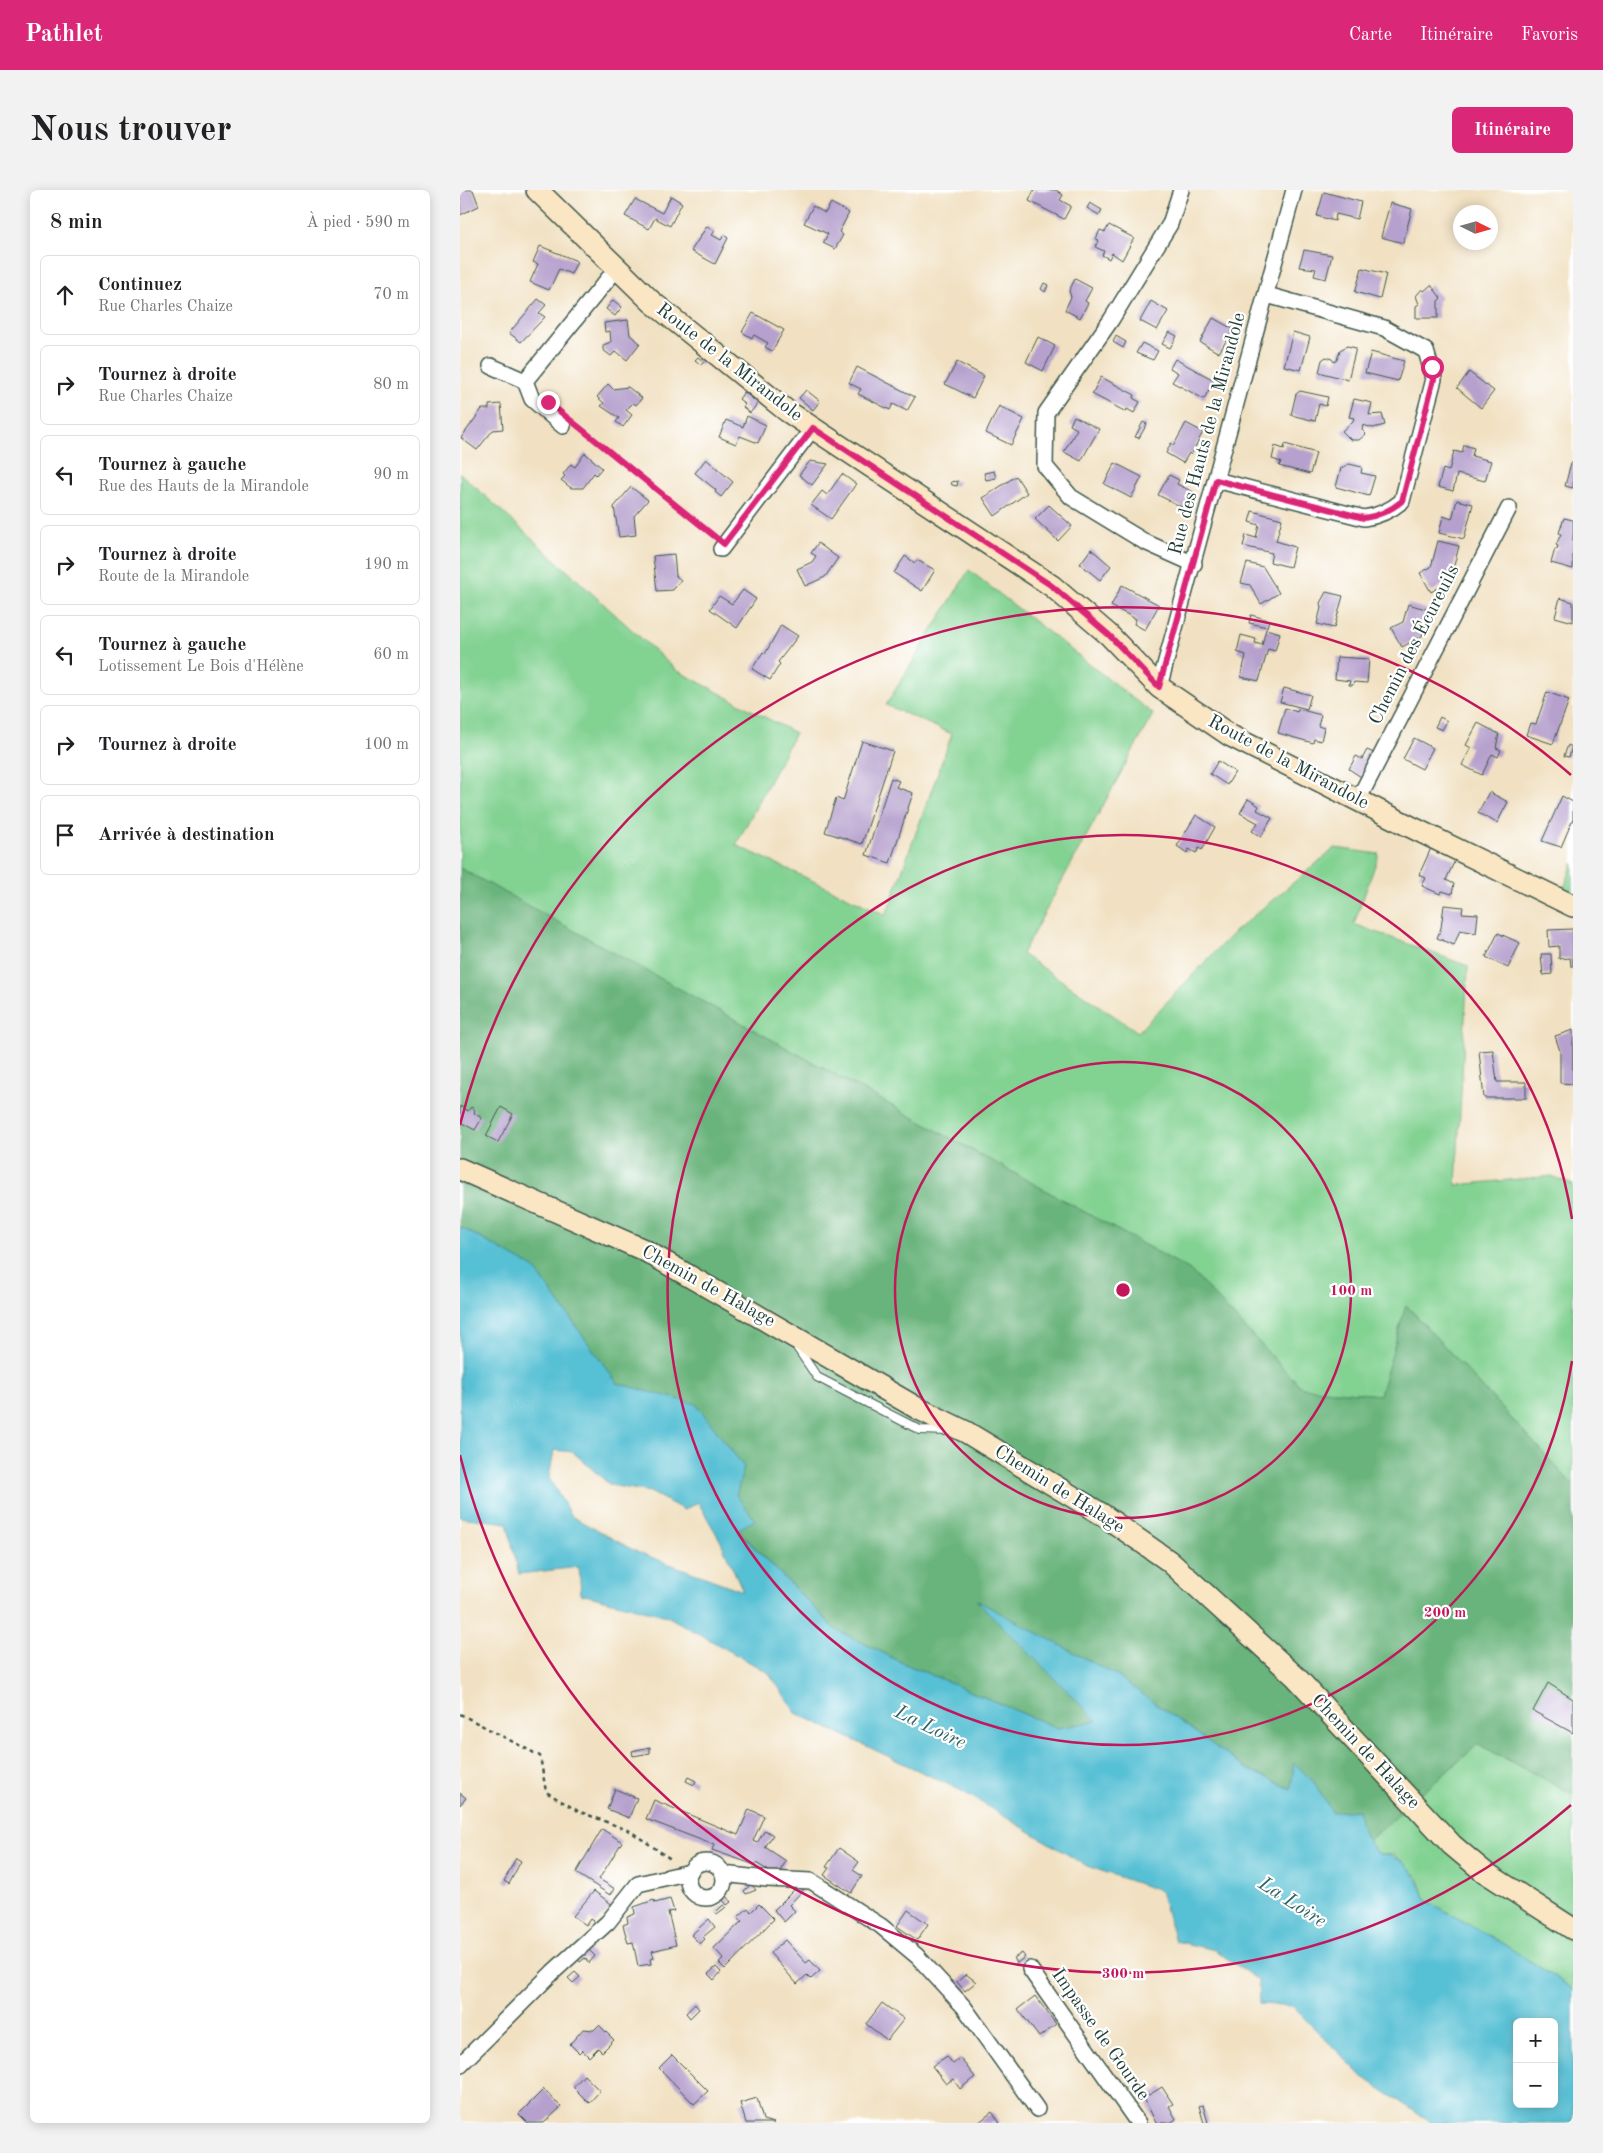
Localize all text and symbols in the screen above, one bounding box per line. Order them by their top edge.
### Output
text: Pathlet [25,23,103,47]
text: Carte [1349,26,1392,44]
text: Itinéraire [1420,26,1493,44]
text: Favoris [1521,26,1578,44]
button: Itinéraire [1452,107,1573,153]
text: Nous trouver [30,113,232,148]
north arrow [1453,205,1498,250]
text: 8 min [50,212,103,233]
text: À pied · 590 m [307,215,410,231]
text: Continuez [98,276,182,295]
icon: ahead [51,281,79,309]
text: 70 m [373,287,409,303]
text: Rue Charles Chaize [98,299,233,315]
street label: Route de la Mirandole [652,300,806,426]
street label: Rue des Hauts de la Mirandole [1166,311,1250,557]
route start [1421,356,1444,379]
text: Tournez à droite [98,366,237,385]
icon: right [51,371,79,399]
text: 80 m [373,377,409,393]
text: Rue Charles Chaize [98,389,233,405]
route end [537,391,560,414]
text: Tournez à gauche [98,456,246,475]
icon: left [51,461,79,489]
text: 90 m [373,467,409,483]
text: Rue des Hauts de la Mirandole [98,479,309,495]
text: Tournez à droite [98,546,237,565]
icon: right [51,551,79,579]
text: 190 m [364,557,409,573]
street label: Chemin des Écureuils [1363,560,1464,728]
text: Route de la Mirandole [98,569,249,585]
text: Tournez à gauche [98,636,246,655]
icon: left [51,641,79,669]
text: 60 m [373,647,409,663]
text: Lotissement Le Bois d'Hélène [98,659,304,675]
street label: Route de la Mirandole [1204,712,1372,814]
icon: right [51,731,79,759]
text: Tournez à droite [98,736,237,755]
text: 100 m [364,737,409,753]
icon: arrive [51,821,79,849]
text: Arrivée à destination [98,826,274,845]
street label: Chemin de Halage [638,1242,778,1332]
centre of rings [1114,1281,1132,1299]
text: 100 m [1330,1284,1372,1299]
street label: Chemin de Halage [991,1442,1127,1538]
text: 200 m [1424,1606,1466,1621]
street label: Chemin de Halage [1307,1691,1423,1813]
water label: La Loire [890,1702,969,1754]
water label: La Loire [1254,1873,1329,1932]
street label: Impasse de Gourde [1047,1966,1153,2104]
text: 300 m [1102,1967,1144,1982]
map controls [1513,2018,1558,2108]
button: + [1513,2018,1558,2063]
button: − [1513,2063,1558,2108]

